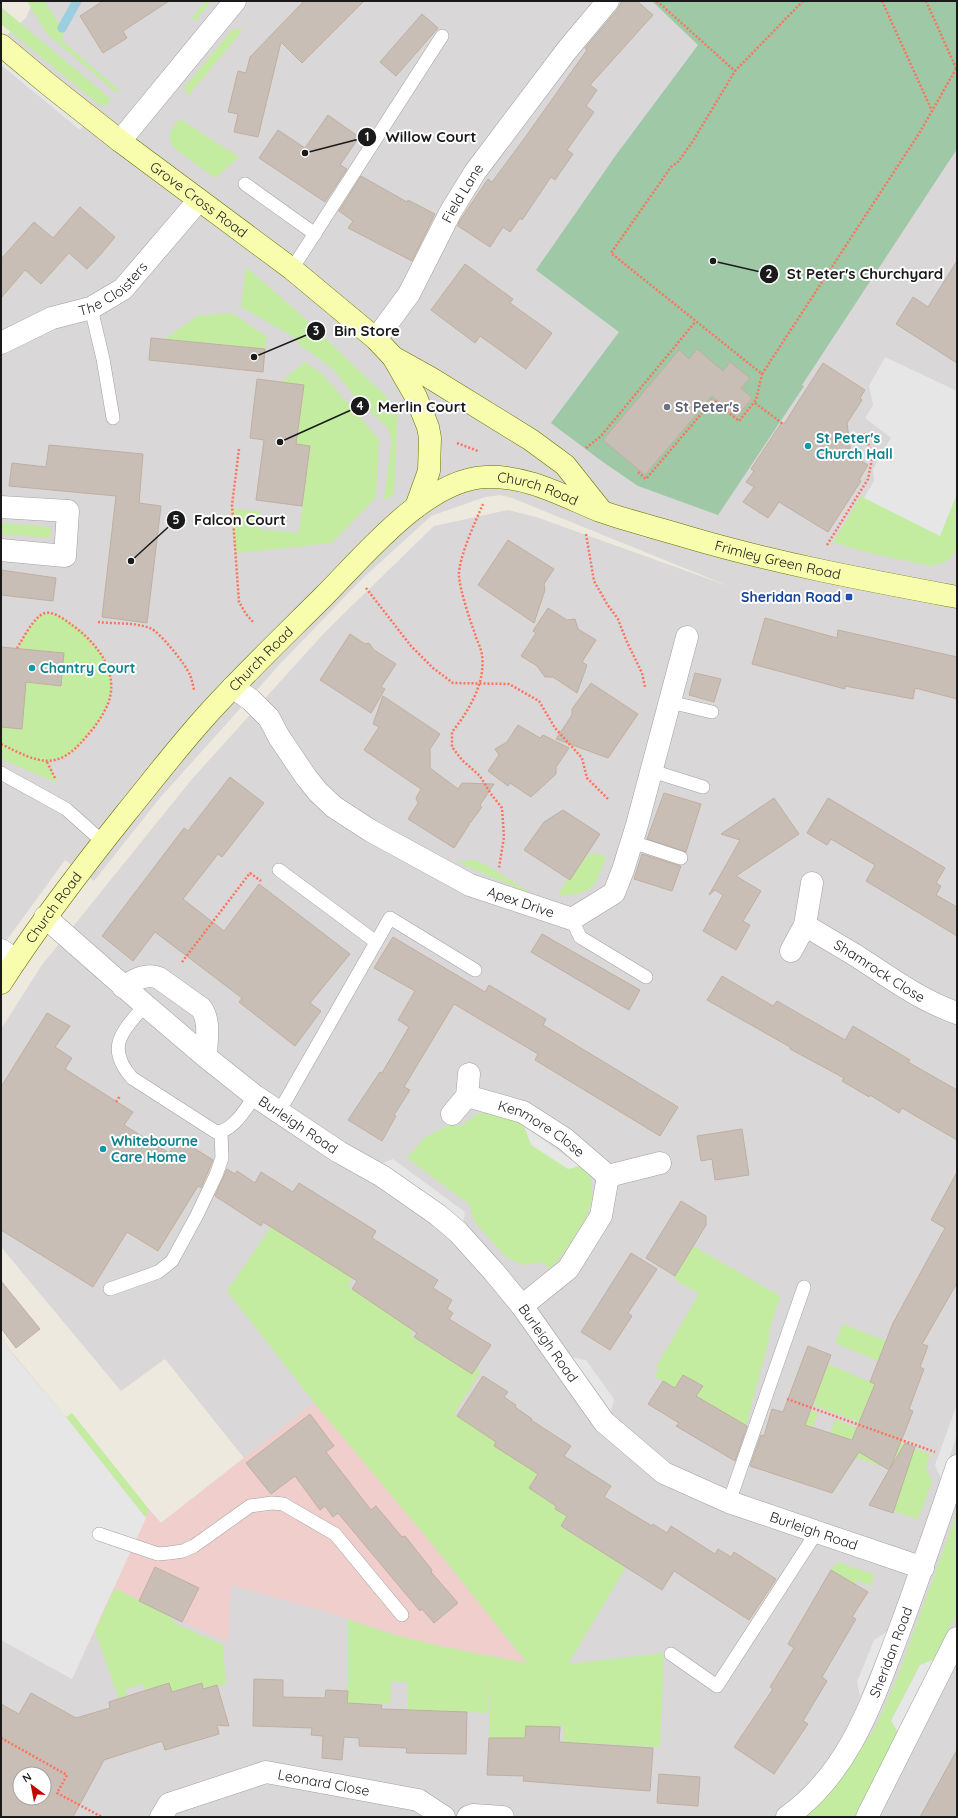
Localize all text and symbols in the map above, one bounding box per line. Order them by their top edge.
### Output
callout: Willow Court [357,124,484,151]
text: Willow Court [386,127,476,146]
text: 1 [365,129,369,144]
street label: Grove Cross Road [146,157,251,242]
street label: Field Lane [438,160,487,226]
street label: The Cloisters [77,258,151,320]
callout: St Peter's Churchyard [759,261,952,288]
text: St Peter's Churchyard [787,264,943,283]
text: 2 [766,266,773,281]
callout: Bin Store [306,318,408,345]
text: Bin Store [334,321,400,340]
text: 3 [313,323,319,338]
callout: Merlin Court [350,393,474,420]
text: Merlin Court [378,397,466,416]
text: 4 [356,398,364,413]
place label: St Peter's [675,398,740,416]
marker: St Peter's [662,402,672,412]
place label: St Peter's Church Hall [816,429,893,463]
marker: St Peter's Church Hall [803,441,813,451]
street label: Church Road [497,468,581,510]
callout: Falcon Court [166,507,294,534]
text: Falcon Court [194,510,286,529]
text: 5 [173,512,180,527]
street label: Frimley Green Road [713,536,842,583]
place label: Sheridan Road [741,588,841,606]
marker: Sheridan Road [844,592,854,602]
street label: Church Road [225,623,297,695]
place label: Chantry Court [40,659,136,677]
marker: Chantry Court [27,663,37,673]
street label: Church Road [21,868,86,947]
street label: Apex Drive [485,882,557,922]
street label: Shamrock Close [831,936,928,1006]
street label: Burleigh Road [255,1092,341,1158]
street label: Kenmore Close [496,1096,588,1161]
place label: Whitebourne Care Home [111,1132,198,1166]
marker: Whitebourne Care Home [98,1144,108,1154]
street label: Burleigh Road [514,1300,582,1386]
street label: Burleigh Road [767,1508,860,1554]
street label: Sheridan Road [865,1604,916,1700]
street label: Leonard Close [276,1765,371,1800]
north arrow [12,1766,52,1806]
text: N [20,1769,34,1786]

